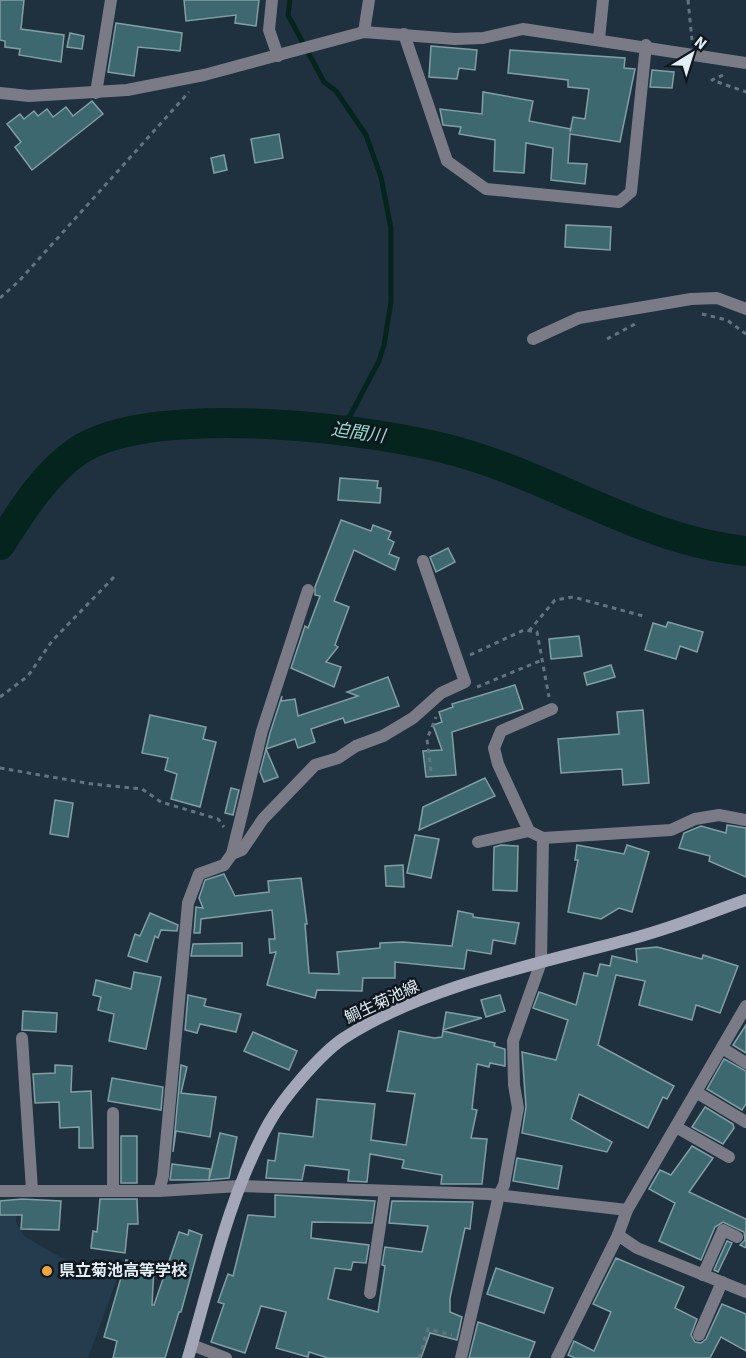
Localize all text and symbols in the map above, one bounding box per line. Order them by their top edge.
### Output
north arrow [662,24,722,84]
text: N [690,31,712,55]
water label: 迫間川 [330,417,388,449]
street label: 鯛生菊池線 [341,975,423,1029]
place label: 県立菊池高等学校 [59,1260,187,1282]
marker: 県立菊池高等学校 [40,1264,54,1278]

